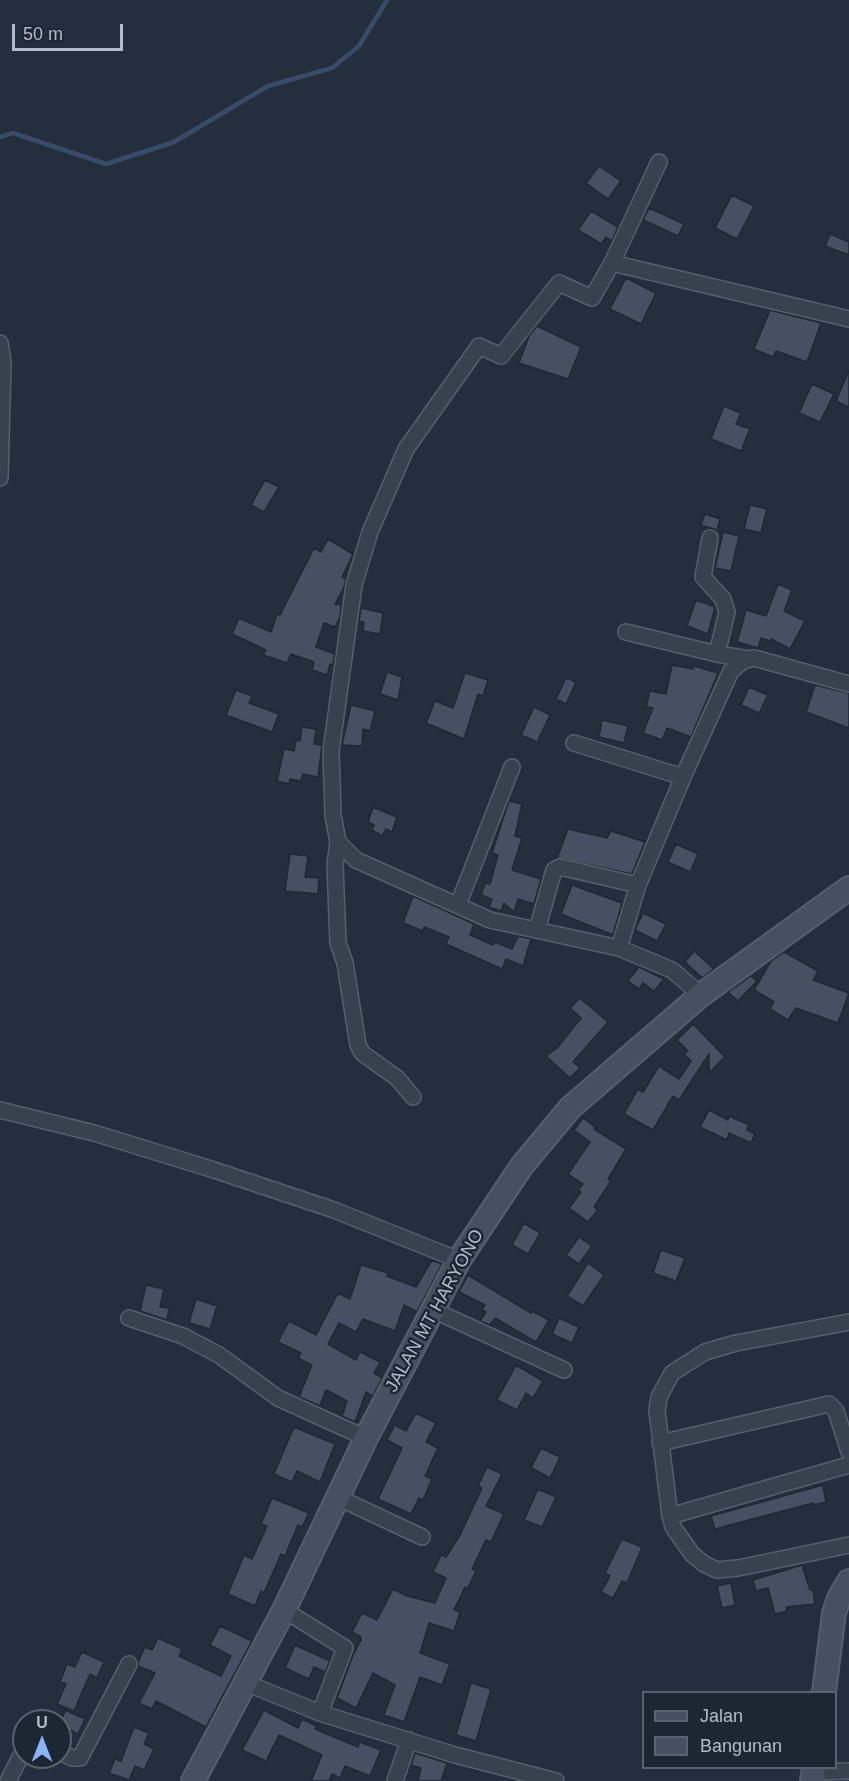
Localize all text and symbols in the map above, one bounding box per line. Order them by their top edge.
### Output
scale bar [15,12,126,50]
text: 50 m [23,24,63,44]
street label: JALAN MT HARYONO [381,1226,489,1396]
legend [642,1691,837,1769]
text: Jalan [700,1706,743,1726]
north arrow [12,1709,72,1769]
text: U [36,1714,48,1731]
text: Bangunan [700,1736,782,1756]

